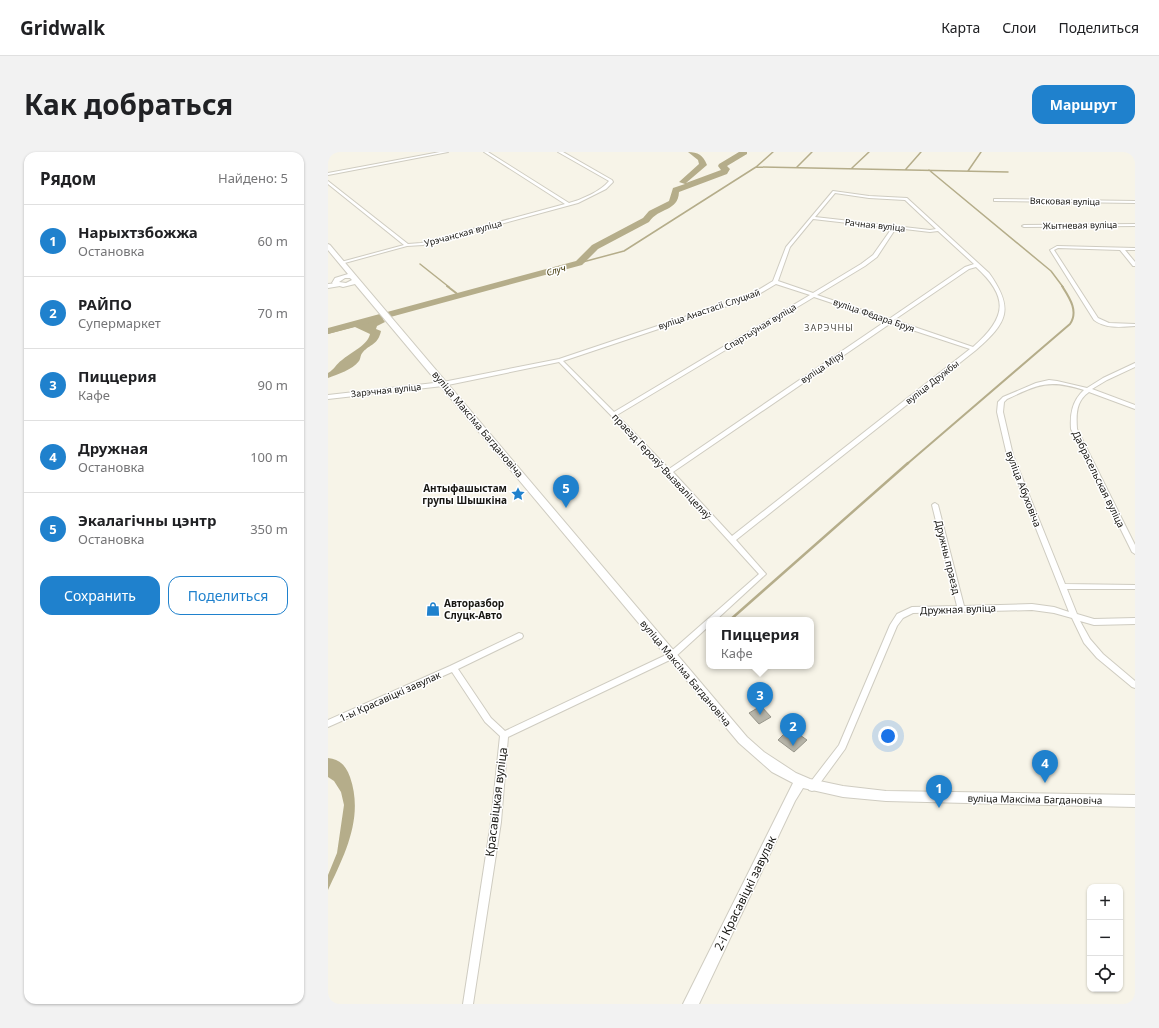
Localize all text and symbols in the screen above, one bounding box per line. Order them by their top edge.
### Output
text: Gridwalk [20,15,105,41]
text: Карта [941,18,980,37]
text: Слои [1002,18,1036,37]
text: Поделиться [1058,18,1139,37]
text: Как добраться [24,85,233,123]
button: Маршрут [1032,85,1135,124]
text: Рядом [40,167,96,190]
text: Найдено: 5 [218,169,288,187]
street label: Вясковая вуліца [1030,194,1100,208]
street label: Рачная вуліца [844,215,906,235]
street label: Урэчанская вуліца [423,216,503,250]
street label: Жытневая вуліца [1043,218,1117,232]
text: Нарыхтзбожжа [78,222,198,242]
text: 1 [49,232,57,250]
text: 60 m [258,232,288,250]
text: Остановка [78,242,144,260]
water label: Случ [545,261,567,279]
street label: вуліца Анастасіі Слуцкай [656,285,762,333]
text: РАЙПО [78,294,132,314]
street label: вуліца Фёдара Бруя [832,295,916,335]
street label: Спартыўная вуліца [721,300,799,354]
text: 2 [49,304,57,322]
text: 70 m [258,304,288,322]
text: Супермаркет [78,314,161,332]
district label: ЗАРЭЧНЫ [804,321,854,334]
street label: вуліца Міру [798,347,847,386]
street label: вуліца Дружбы [902,357,962,407]
text: Пиццерия [78,366,157,386]
street label: вуліца Максіма Багдановіча [429,368,527,480]
text: 3 [49,376,57,394]
text: 90 m [258,376,288,394]
street label: Зарэчная вуліца [350,380,422,400]
text: Кафе [78,386,110,404]
street label: праезд Герояў-Вызваліцеляў [609,410,715,523]
street label: Дабрасельская вуліца [1069,428,1129,530]
text: Дружная [78,438,148,458]
text: 4 [49,448,57,466]
text: 100 m [250,448,288,466]
street label: вуліца Абуховіча [1003,449,1045,529]
text: Остановка [78,458,144,476]
pin: 5 [553,475,579,508]
place label: Антыфашыстам групы Шышкіна [422,481,507,507]
place icon: Антыфашыстам групы Шышкіна [510,486,526,502]
text: Экалагічны цэнтр [78,510,216,530]
street label: Дружны праезд [932,518,964,596]
text: 5 [49,520,57,538]
text: 350 m [250,520,288,538]
text: Остановка [78,530,144,548]
button: Сохранить [40,576,160,615]
button: Поделиться [168,576,288,615]
place label: Авторазбор Слуцк-Авто [444,596,504,622]
shop icon: Авторазбор Слуцк-Авто [425,601,441,617]
street label: Дружная вуліца [920,601,996,617]
street label: вуліца Максіма Багдановіча [637,617,735,729]
popup [706,617,814,669]
text: Пиццерия [721,624,799,644]
text: Кафе [721,644,753,662]
street label: 1-ы Красавіцкі завулак [337,667,444,725]
pin: 3 [747,682,773,715]
pin: 2 [780,713,806,746]
your location [878,726,898,746]
street label: Красавіцкая вуліца [481,746,511,858]
pin: 4 [1032,750,1058,783]
pin: 1 [926,775,952,808]
street label: вуліца Максіма Багдановіча [967,791,1103,807]
street label: 2-і Красавіцкі завулак [710,832,780,953]
map controls [1087,884,1123,992]
button: + [1087,884,1123,920]
button: − [1087,920,1123,956]
button: locate [1087,956,1123,992]

